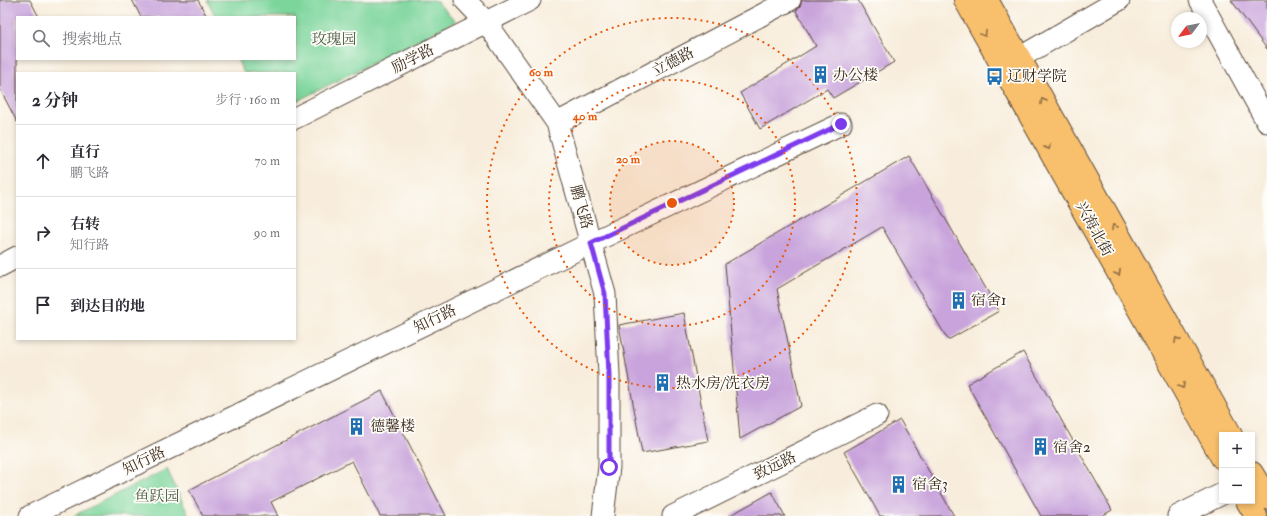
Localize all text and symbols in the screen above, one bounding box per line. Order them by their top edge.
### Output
north arrow [1171,12,1207,48]
search box [16,16,296,60]
icon: search [30,27,52,49]
text: 搜索地点 [62,30,122,49]
park label: 玫瑰园 [311,30,357,49]
one-way arrow [980,30,987,37]
street label: 励学路 [389,40,437,78]
street label: 立德路 [649,43,697,81]
text: 60 m [529,65,554,80]
building icon: 办公楼 [810,65,830,85]
place label: 办公楼 [833,66,878,85]
bus stop icon: 辽财学院 [984,66,1004,86]
place label: 辽财学院 [1007,67,1067,86]
text: 2 分钟 [32,90,78,111]
text: 步行 · 160 m [215,92,280,108]
one-way arrow [1041,98,1048,105]
text: 40 m [572,109,598,124]
route end [832,115,850,133]
text: 直行 [70,143,100,162]
one-way arrow [1043,143,1050,150]
icon: ahead [32,150,54,172]
text: 20 m [616,152,641,167]
text: 70 m [255,153,280,169]
text: 鹏飞路 [70,165,109,181]
street label: 鹏飞路 [566,183,596,231]
centre of rings [665,196,679,210]
street label: 兴海北街 [1071,198,1117,260]
text: 右转 [70,215,100,234]
icon: right [32,222,54,244]
one-way arrow [1111,223,1118,231]
text: 90 m [254,225,280,241]
text: 知行路 [70,237,109,253]
one-way arrow [1114,269,1121,276]
building icon: 宿舍1 [948,290,968,310]
place label: 宿舍1 [971,291,1006,310]
icon: arrive [32,294,54,316]
text: 到达目的地 [70,297,145,316]
street label: 知行路 [411,301,459,337]
one-way arrow [1175,337,1182,344]
building icon: 热水房/洗衣房 [653,373,673,393]
place label: 热水房/洗衣房 [676,374,770,393]
one-way arrow [1177,382,1185,389]
building icon: 德馨楼 [347,416,367,436]
place label: 德馨楼 [370,417,415,436]
map controls [1219,432,1255,504]
button: + [1219,432,1255,468]
building icon: 宿舍2 [1030,437,1050,457]
place label: 宿舍2 [1053,438,1091,457]
street label: 知行路 [120,443,168,479]
street label: 致远路 [751,448,799,484]
route start [600,458,618,476]
button: − [1219,468,1255,504]
building icon: 宿舍3 [889,474,909,494]
place label: 宿舍3 [912,475,948,494]
park label: 鱼跃园 [134,487,180,506]

